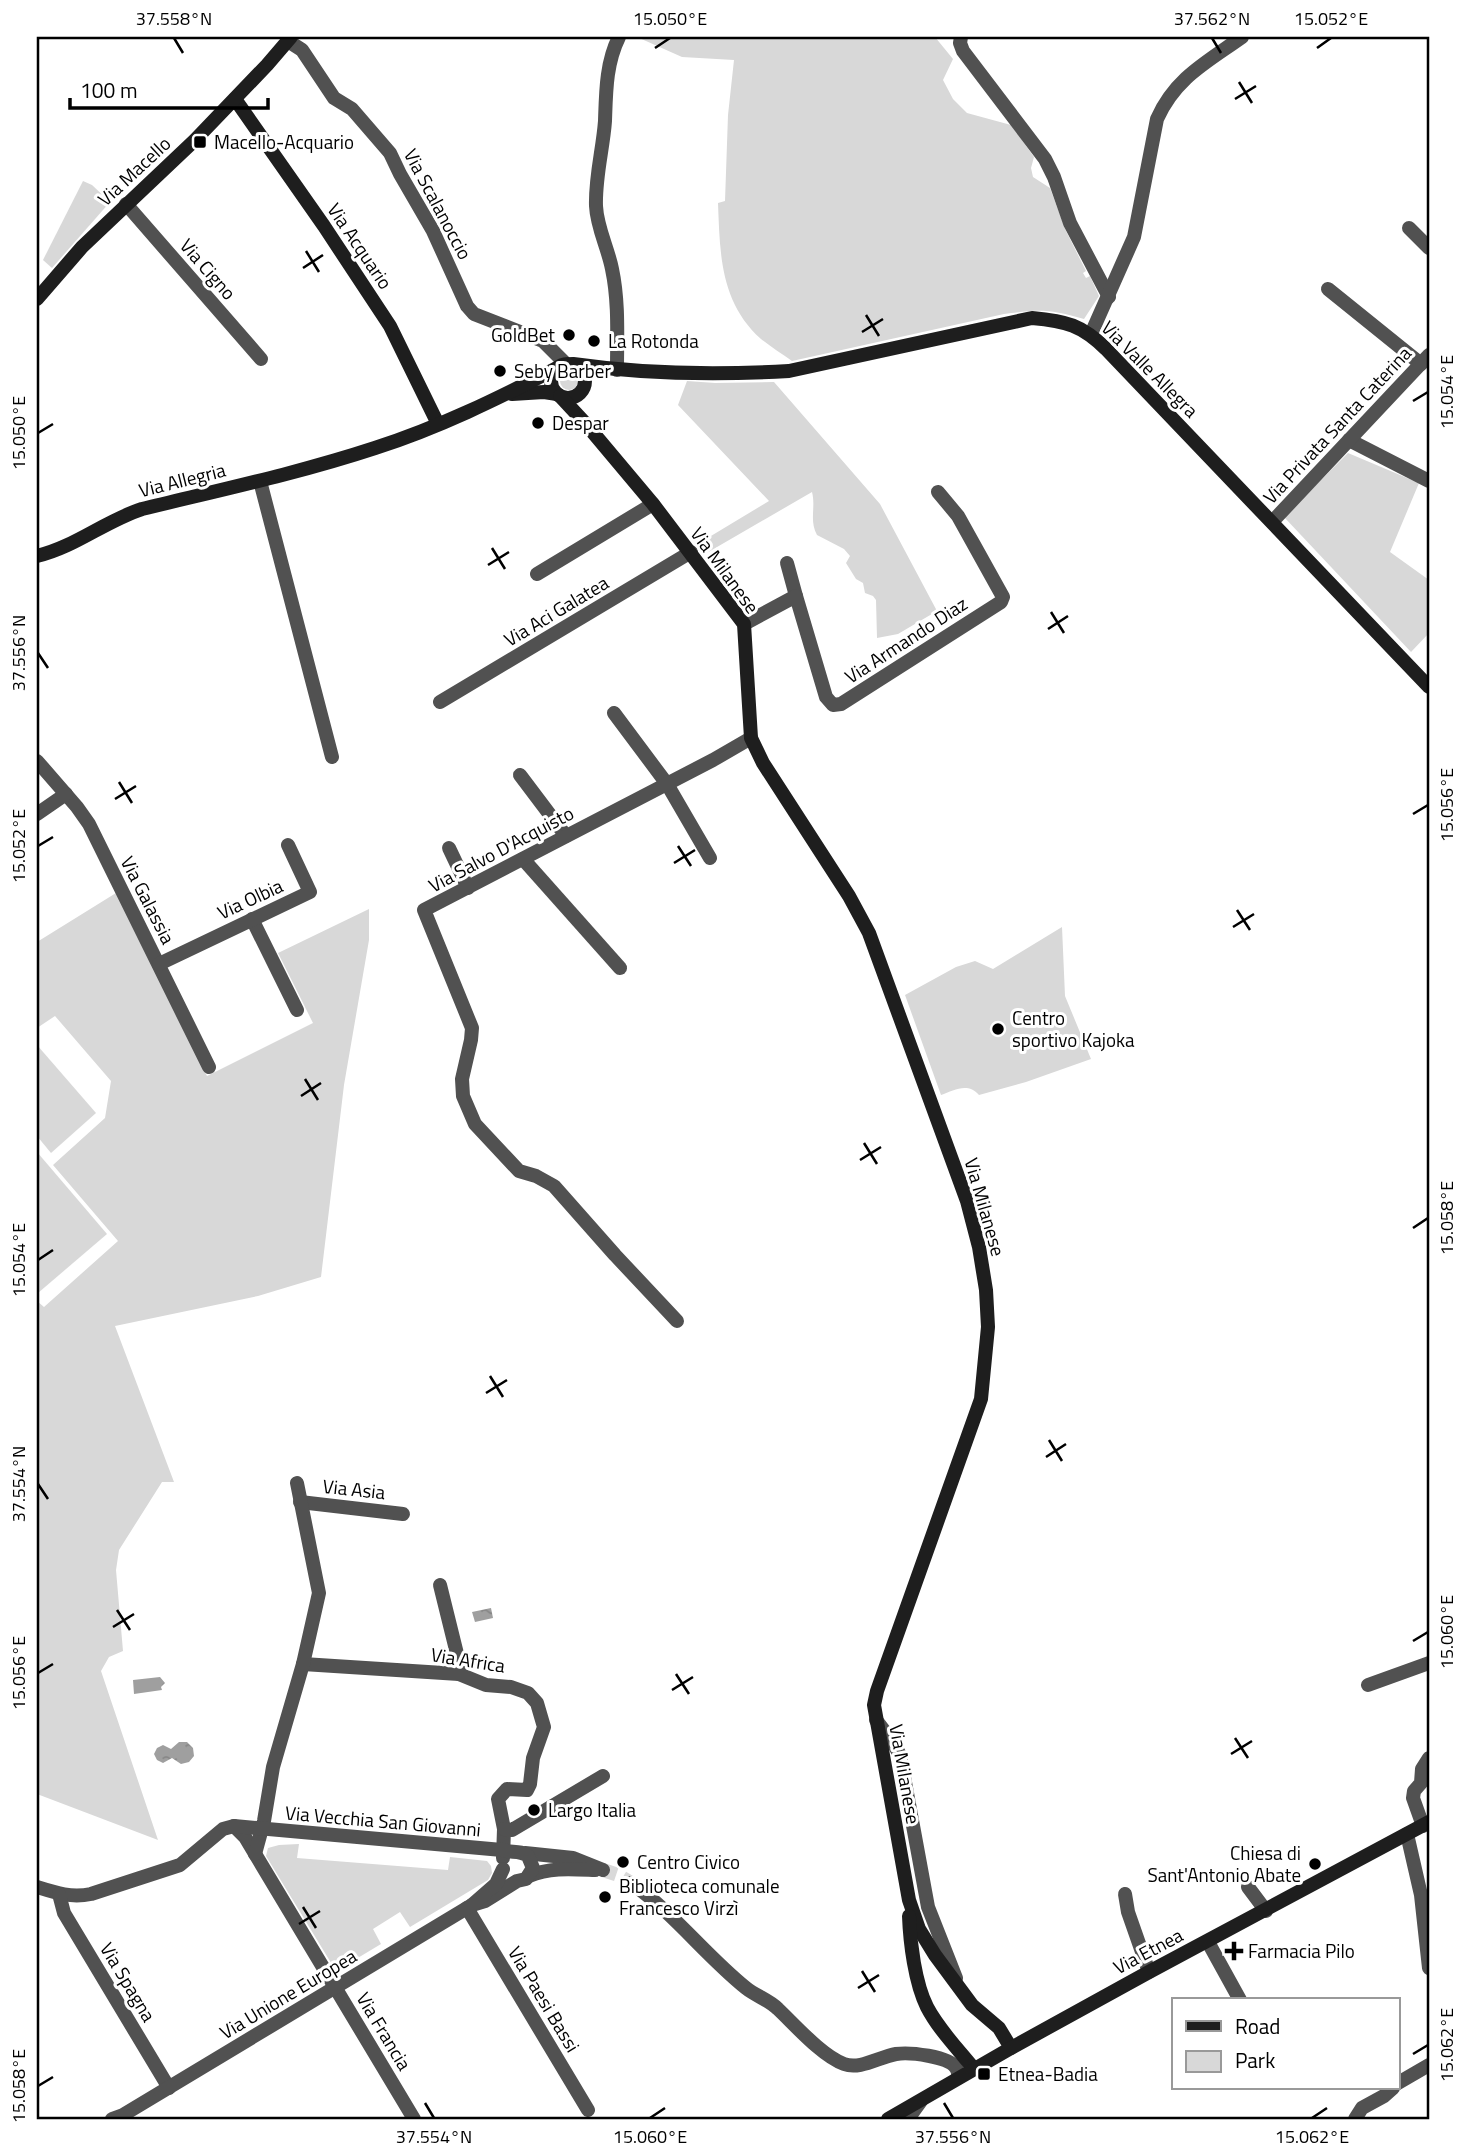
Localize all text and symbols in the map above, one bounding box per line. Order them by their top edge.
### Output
text: 37.558°N [136,5,212,32]
text: 15.050°E [633,5,707,32]
text: 37.562°N [1174,5,1250,32]
text: 15.052°E [1294,5,1368,32]
scale bar [70,66,268,110]
text: 100 m [80,74,137,106]
place label: Macello-Acquario [214,127,354,156]
street label: Via Macello [90,129,177,212]
marker: Macello-Acquario [192,134,208,150]
street label: Via Scalanoccio [397,143,480,264]
street label: Via Acquario [321,197,400,295]
street label: Via Cigno [173,231,243,306]
street label: Via Valle Allegra [1095,313,1206,424]
place label: GoldBet [491,320,555,349]
place label: La Rotonda [608,326,699,355]
marker: GoldBet [561,327,577,343]
marker: La Rotonda [586,333,602,349]
street label: Via Privata Santa Caterina [1256,339,1418,510]
text: 15.054°E [1433,355,1460,429]
place label: Seby Barber [514,356,611,385]
marker: Seby Barber [492,363,508,379]
text: 15.050°E [5,396,32,470]
place label: Despar [552,408,609,437]
marker: Despar [530,415,546,431]
street label: Via Allegria [135,455,229,504]
street label: Via Milanese [684,520,767,619]
street label: Via Aci Galatea [498,568,614,653]
street label: Via Armando Diaz [839,589,973,690]
text: 37.556°N [5,615,32,691]
text: 15.056°E [1433,768,1460,842]
street label: Via Salvo D'Acquisto [423,798,579,899]
text: 15.052°E [5,809,32,883]
street label: Via Galassia [114,851,183,949]
street label: Via Olbia [212,871,288,926]
place label: Centro sportivo Kajoka [1012,1003,1135,1054]
marker: Centro sportivo Kajoka [990,1021,1006,1037]
street label: Via Milanese [958,1154,1013,1259]
text: 15.058°E [1433,1181,1460,1255]
text: 15.054°E [5,1223,32,1297]
text: 37.554°N [5,1446,32,1522]
street label: Via Asia [321,1471,387,1506]
text: 15.060°E [1433,1595,1460,1669]
text: 15.056°E [5,1636,32,1710]
street label: Via Africa [429,1639,508,1680]
street label: Via Milanese [882,1722,929,1826]
place label: Largo Italia [548,1795,636,1824]
street label: Via Vecchia San Giovanni [284,1797,482,1844]
marker: Largo Italia [526,1802,542,1818]
place label: Chiesa di Sant'Antonio Abate [1147,1838,1301,1889]
place label: Centro Civico [637,1847,740,1876]
marker: Centro Civico [615,1854,631,1870]
marker: Chiesa di Sant'Antonio Abate [1307,1856,1323,1872]
place label: Biblioteca comunale Francesco Virzì [619,1871,780,1922]
marker: Biblioteca comunale Francesco Virzì [597,1889,613,1905]
street label: Via Etnea [1108,1920,1188,1981]
street label: Via Spagna [93,1936,164,2027]
place label: Farmacia Pilo [1248,1936,1355,1965]
street label: Via Paesi Bassi [501,1940,588,2057]
street label: Via Unione Europea [214,1941,362,2046]
marker: Farmacia Pilo [1226,1943,1242,1959]
street label: Via Francia [350,1986,419,2076]
legend [1172,1998,1400,2090]
text: 15.062°E [1433,2008,1460,2082]
text: Road [1235,2010,1280,2042]
text: Park [1235,2044,1275,2076]
text: 15.058°E [5,2049,32,2123]
place label: Etnea-Badia [998,2059,1098,2088]
marker: Etnea-Badia [976,2066,992,2082]
text: 37.554°N [396,2123,472,2150]
text: 15.060°E [613,2123,687,2150]
text: 37.556°N [915,2123,991,2150]
text: 15.062°E [1275,2123,1349,2150]

